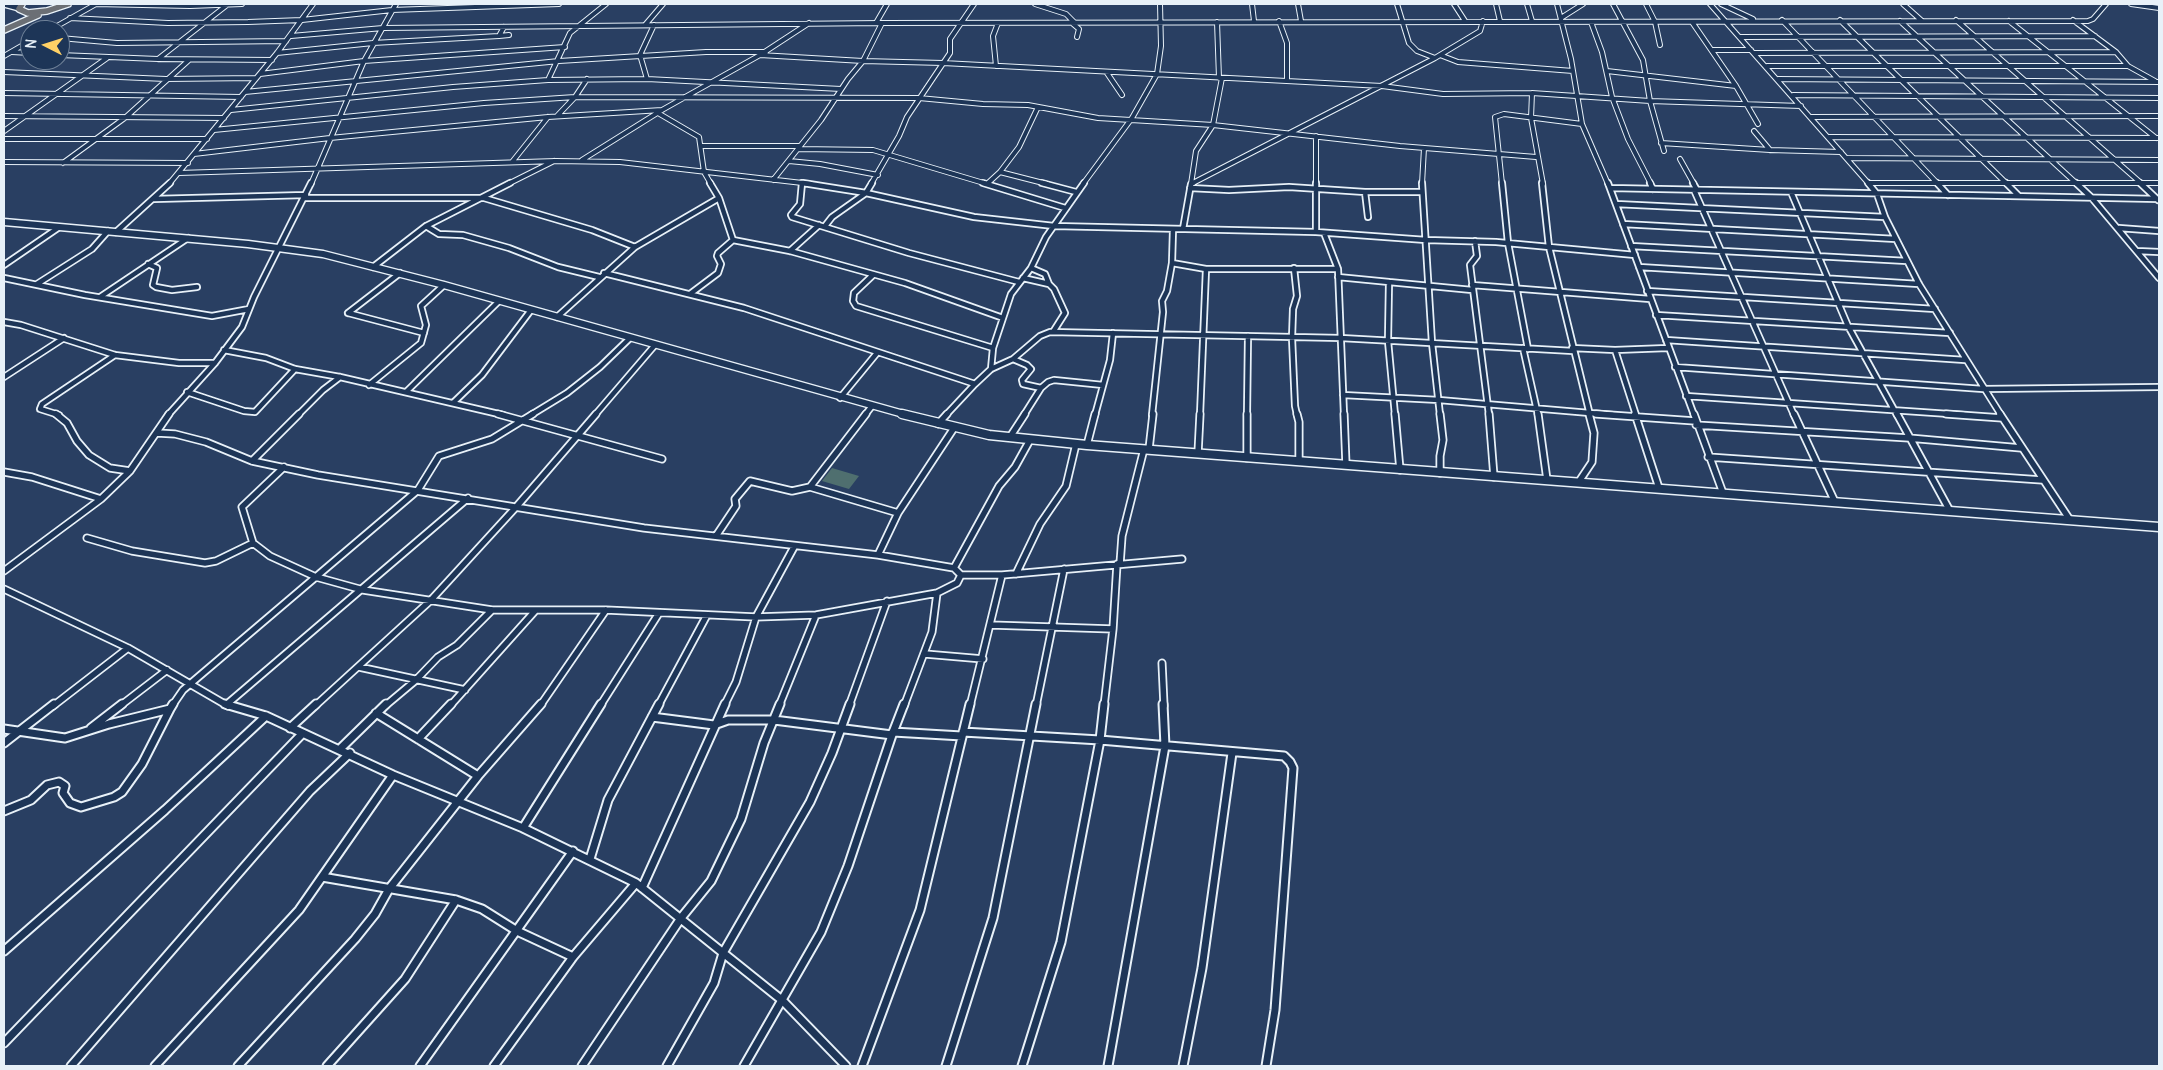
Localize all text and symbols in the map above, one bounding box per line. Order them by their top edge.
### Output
north arrow [20,20,70,70]
text: N [22,38,40,49]

